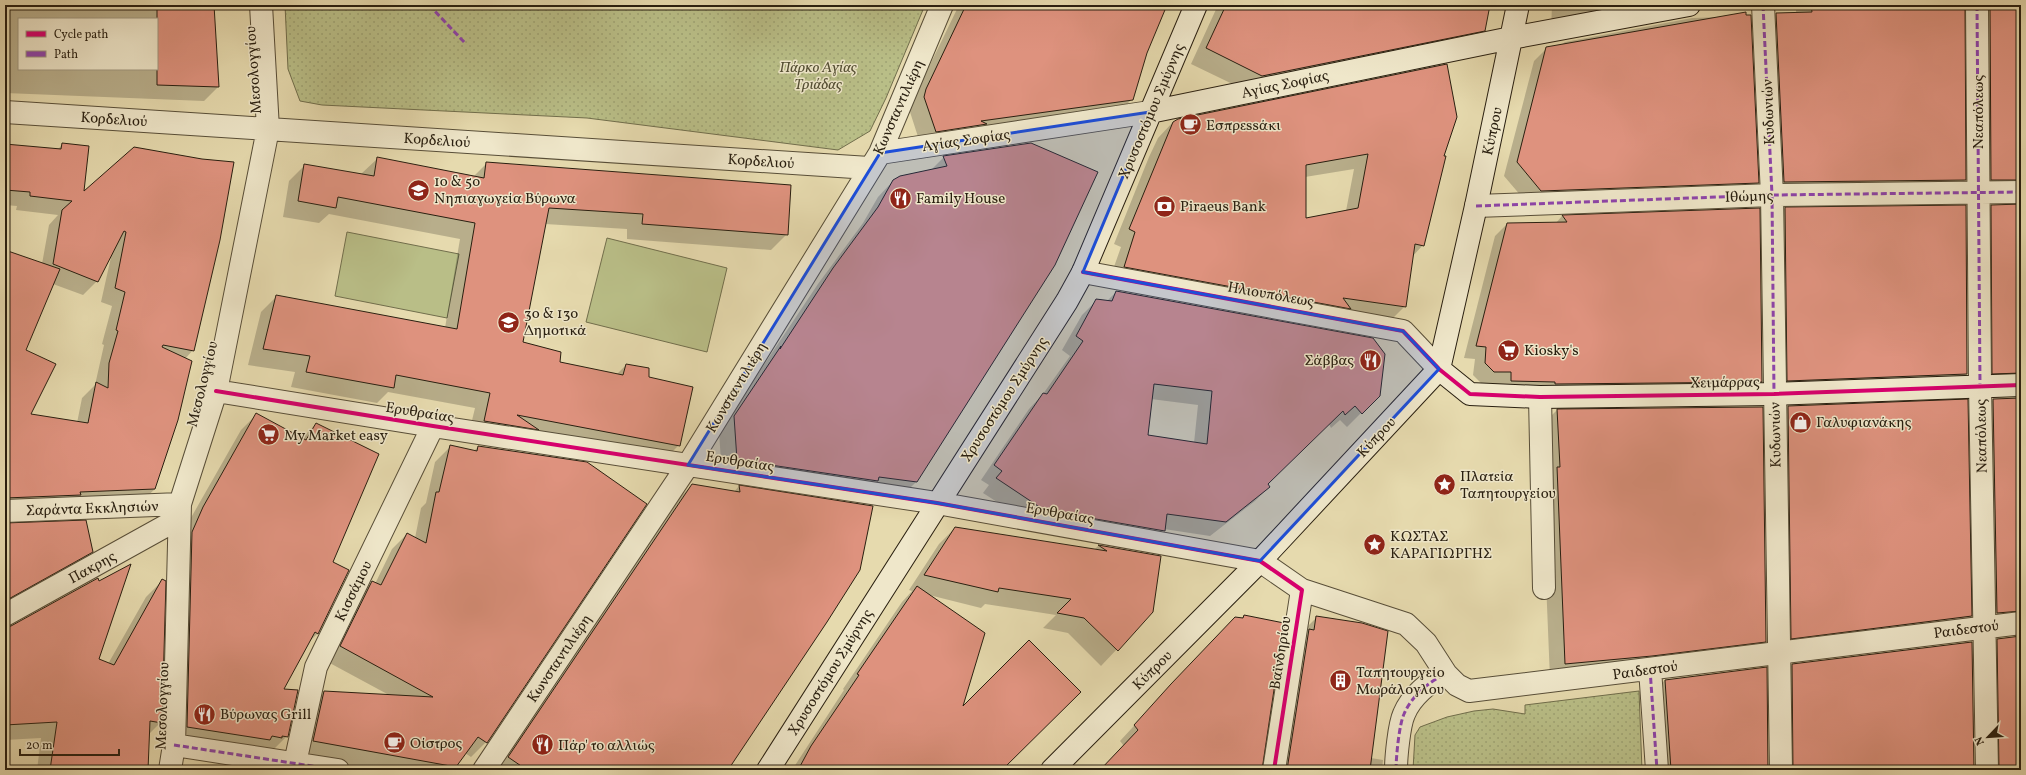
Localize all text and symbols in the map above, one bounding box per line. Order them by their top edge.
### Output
legend [18,18,158,70]
street label: Μεσολογγίου [241,25,268,114]
text: Cycle path [54,27,109,43]
street label: Χρυσοστόμου Σμύρνης [1114,40,1191,183]
text: Path [54,47,78,63]
street label: Κωνσταντιλιέρη [869,56,930,159]
park label: Πάρκο Αγίας Τριάδας [779,58,857,96]
street label: Αγίας Σοφίας [1240,66,1331,105]
street label: Νεαπόλεως [1969,74,1990,149]
street label: Κυδωνιών [1758,79,1781,145]
street label: Κύπρου [1478,105,1509,157]
street label: Κορδελιού [80,108,148,133]
cafe icon: Εσπρεssάκι [1178,112,1204,138]
place label: Εσπρεssάκι [1206,116,1281,137]
street label: Αγίας Σοφίας [921,125,1012,158]
street label: Κορδελιού [403,129,471,154]
street label: Κορδελιού [727,150,795,175]
place label: 1ο & 5ο Νηπιαγωγεία Βύρωνα [434,172,576,210]
school or university icon: 1ο & 5ο Νηπιαγωγεία Βύρωνα [406,177,432,203]
restaurant icon: Family House [887,185,913,211]
street label: Ιθώμης [1724,186,1774,209]
place label: Family House [916,189,1005,210]
bank icon: Piraeus Bank [1151,193,1177,219]
place label: Piraeus Bank [1180,197,1266,218]
street label: Ηλιουπόλεως [1226,278,1316,313]
place label: 3o & 13o Δημοτικά [524,304,586,342]
school or university icon: 3o & 13o Δημοτικά [495,309,521,335]
street label: Χρυσοστόμου Σμύρνης [957,333,1054,467]
supermarket icon: Kiosky's [1495,337,1521,363]
street label: Κωνσταντιλιέρη [702,338,773,437]
street label: Μεσολογγίου [183,339,224,430]
place label: Kiosky's [1524,341,1579,362]
restaurant icon: Σάββας [1357,347,1383,373]
place label: Σάββας [1304,351,1354,372]
street label: Χειμάρρας [1690,372,1760,395]
street label: Ερυθραίας [384,398,456,429]
street label: Νεαπόλεως [1971,398,1994,473]
street label: Κυδωνιών [1765,402,1788,468]
shop icon: Γαλυφιανάκης [1788,409,1814,435]
street label: Κύπρου [1353,413,1401,463]
place label: Γαλυφιανάκης [1816,413,1912,434]
supermarket icon: My Market easy [256,422,282,448]
place label: My Market easy [284,426,388,447]
street label: Ερυθραίας [704,447,776,478]
place label: Πλατεία Ταπητουργείου [1460,467,1556,505]
place icon: Πλατεία Ταπητουργείου [1432,472,1458,498]
street label: Σαράντα Εκκλησιών [25,497,159,522]
street label: Ερυθραίας [1024,498,1096,531]
place label: ΚΩΣΤΑΣ ΚΑΡΑΓΙΩΡΓΗΣ [1390,527,1492,565]
place icon: ΚΩΣΤΑΣ ΚΑΡΑΓΙΩΡΓΗΣ [1362,532,1388,558]
street label: Πακρης [65,547,120,590]
street label: Κισσάμου [331,558,378,626]
street label: Χρυσοστόμου Σμύρνης [784,605,879,740]
street label: Κωνσταντιλιέρη [523,610,598,707]
street label: Βαϊνδηρίου [1265,615,1298,691]
street label: Ραιδεστού [1932,616,2000,645]
street label: Κύπρου [1128,646,1178,696]
street label: Ραιδεστού [1611,657,1679,686]
street label: Μεσολογγίου [151,662,176,750]
place label: Ταπητουργείο Μωράλογλου [1356,663,1445,701]
building icon: Ταπητουργείο Μωράλογλου [1328,668,1354,694]
restaurant icon: Βύρωνας Grill [192,701,218,727]
place label: Βύρωνας Grill [220,705,311,726]
north arrow [1968,717,2008,757]
cafe icon: Οίστρος [382,730,408,756]
scale bar [20,731,119,757]
restaurant icon: Πάρ' το αλλιώς [530,732,556,758]
place label: Οίστρος [410,734,462,755]
text: N [1972,734,1989,747]
place label: Πάρ' το αλλιώς [558,736,655,757]
text: 20 m [26,738,53,754]

